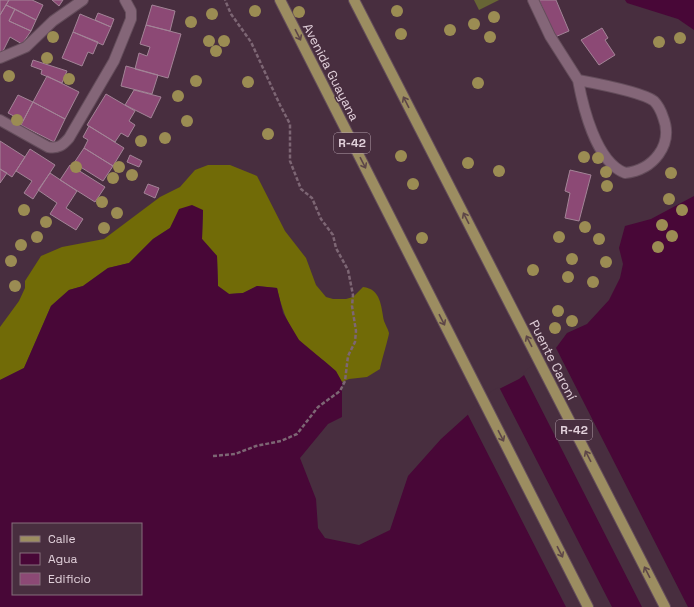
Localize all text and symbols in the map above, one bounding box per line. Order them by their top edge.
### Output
street label: Avenida Guayana [299,20,363,124]
one-way arrow [295,29,302,41]
one-way arrow [402,96,409,108]
road number: R-42 [334,133,370,153]
one-way arrow [360,157,367,169]
one-way arrow [462,212,469,224]
one-way arrow [439,314,446,326]
street label: Puente Caroní [526,317,581,404]
one-way arrow [525,335,532,347]
road number: R-42 [556,420,592,440]
one-way arrow [498,429,505,441]
one-way arrow [584,451,591,463]
legend [12,523,142,595]
text: Calle [48,531,76,547]
one-way arrow [557,545,564,557]
text: Agua [48,551,78,567]
one-way arrow [643,566,650,578]
text: Edificio [48,571,91,587]

